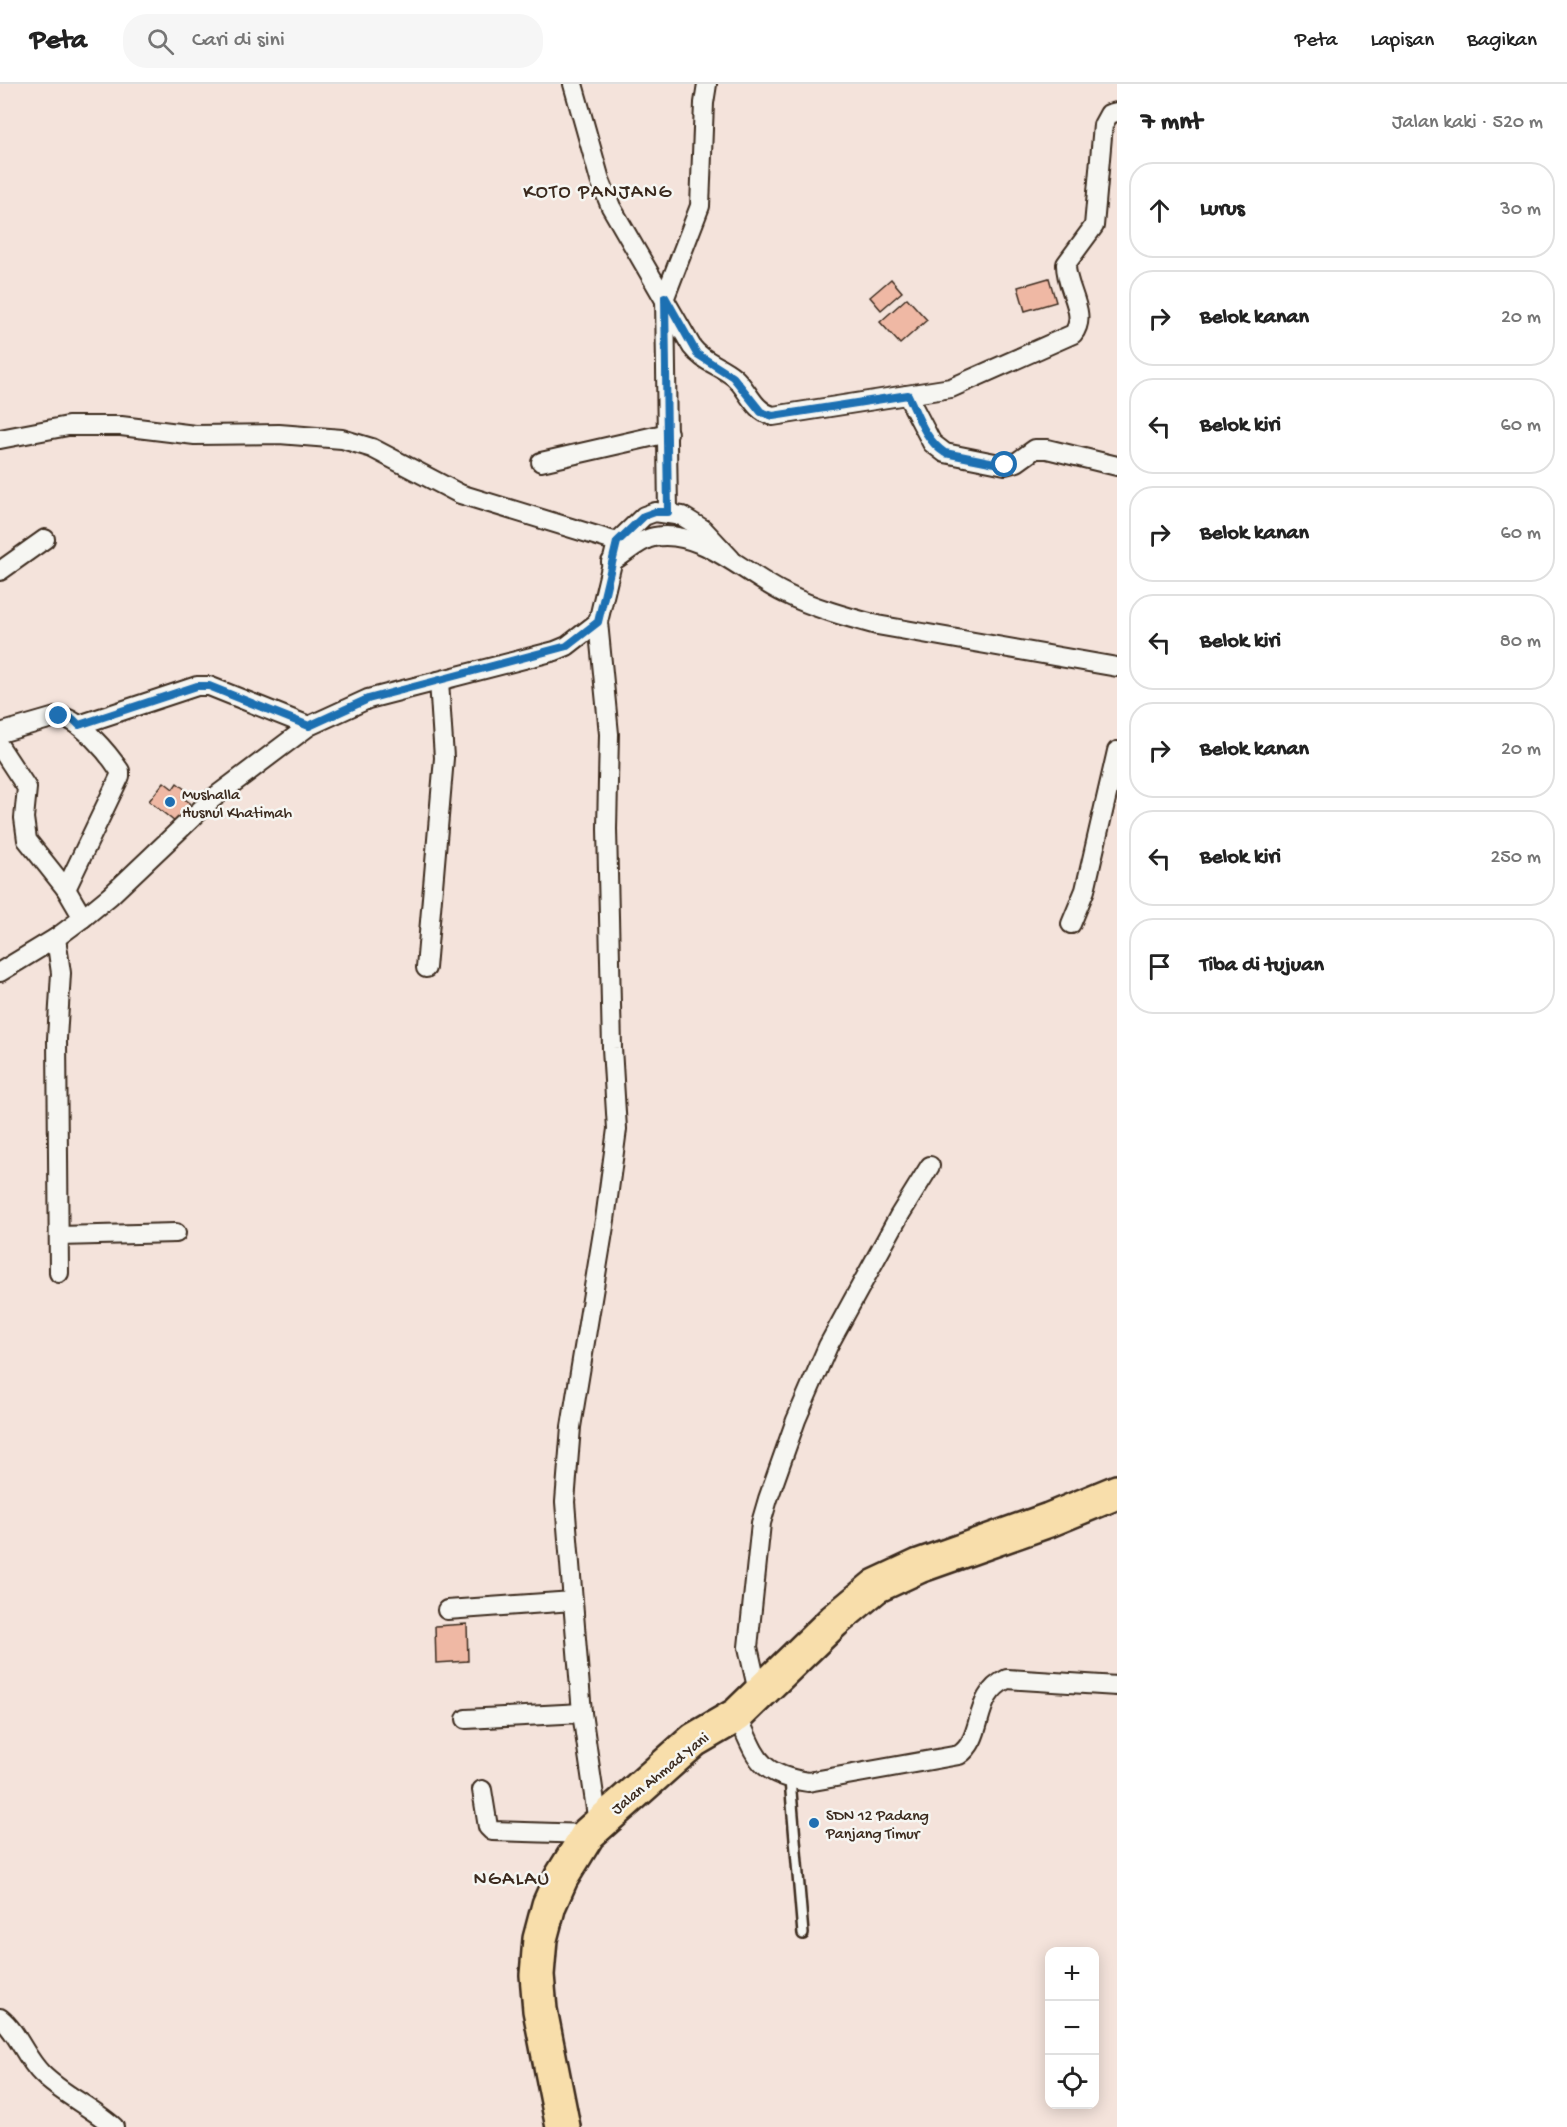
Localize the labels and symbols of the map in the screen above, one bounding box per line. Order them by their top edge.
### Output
district label: KOTO PANJANG [523,182,673,205]
route start [991,451,1017,477]
route end [45,702,71,728]
place label: Mushalla Husnul Khatimah [182,787,292,824]
marker: Mushalla Husnul Khatimah [163,795,177,809]
street label: Jalan Ahmad Yani [609,1730,714,1820]
place label: SDN 12 Padang Panjang Timur [825,1808,929,1845]
marker: SDN 12 Padang Panjang Timur [807,1816,821,1830]
district label: NGALAU [473,1869,551,1892]

